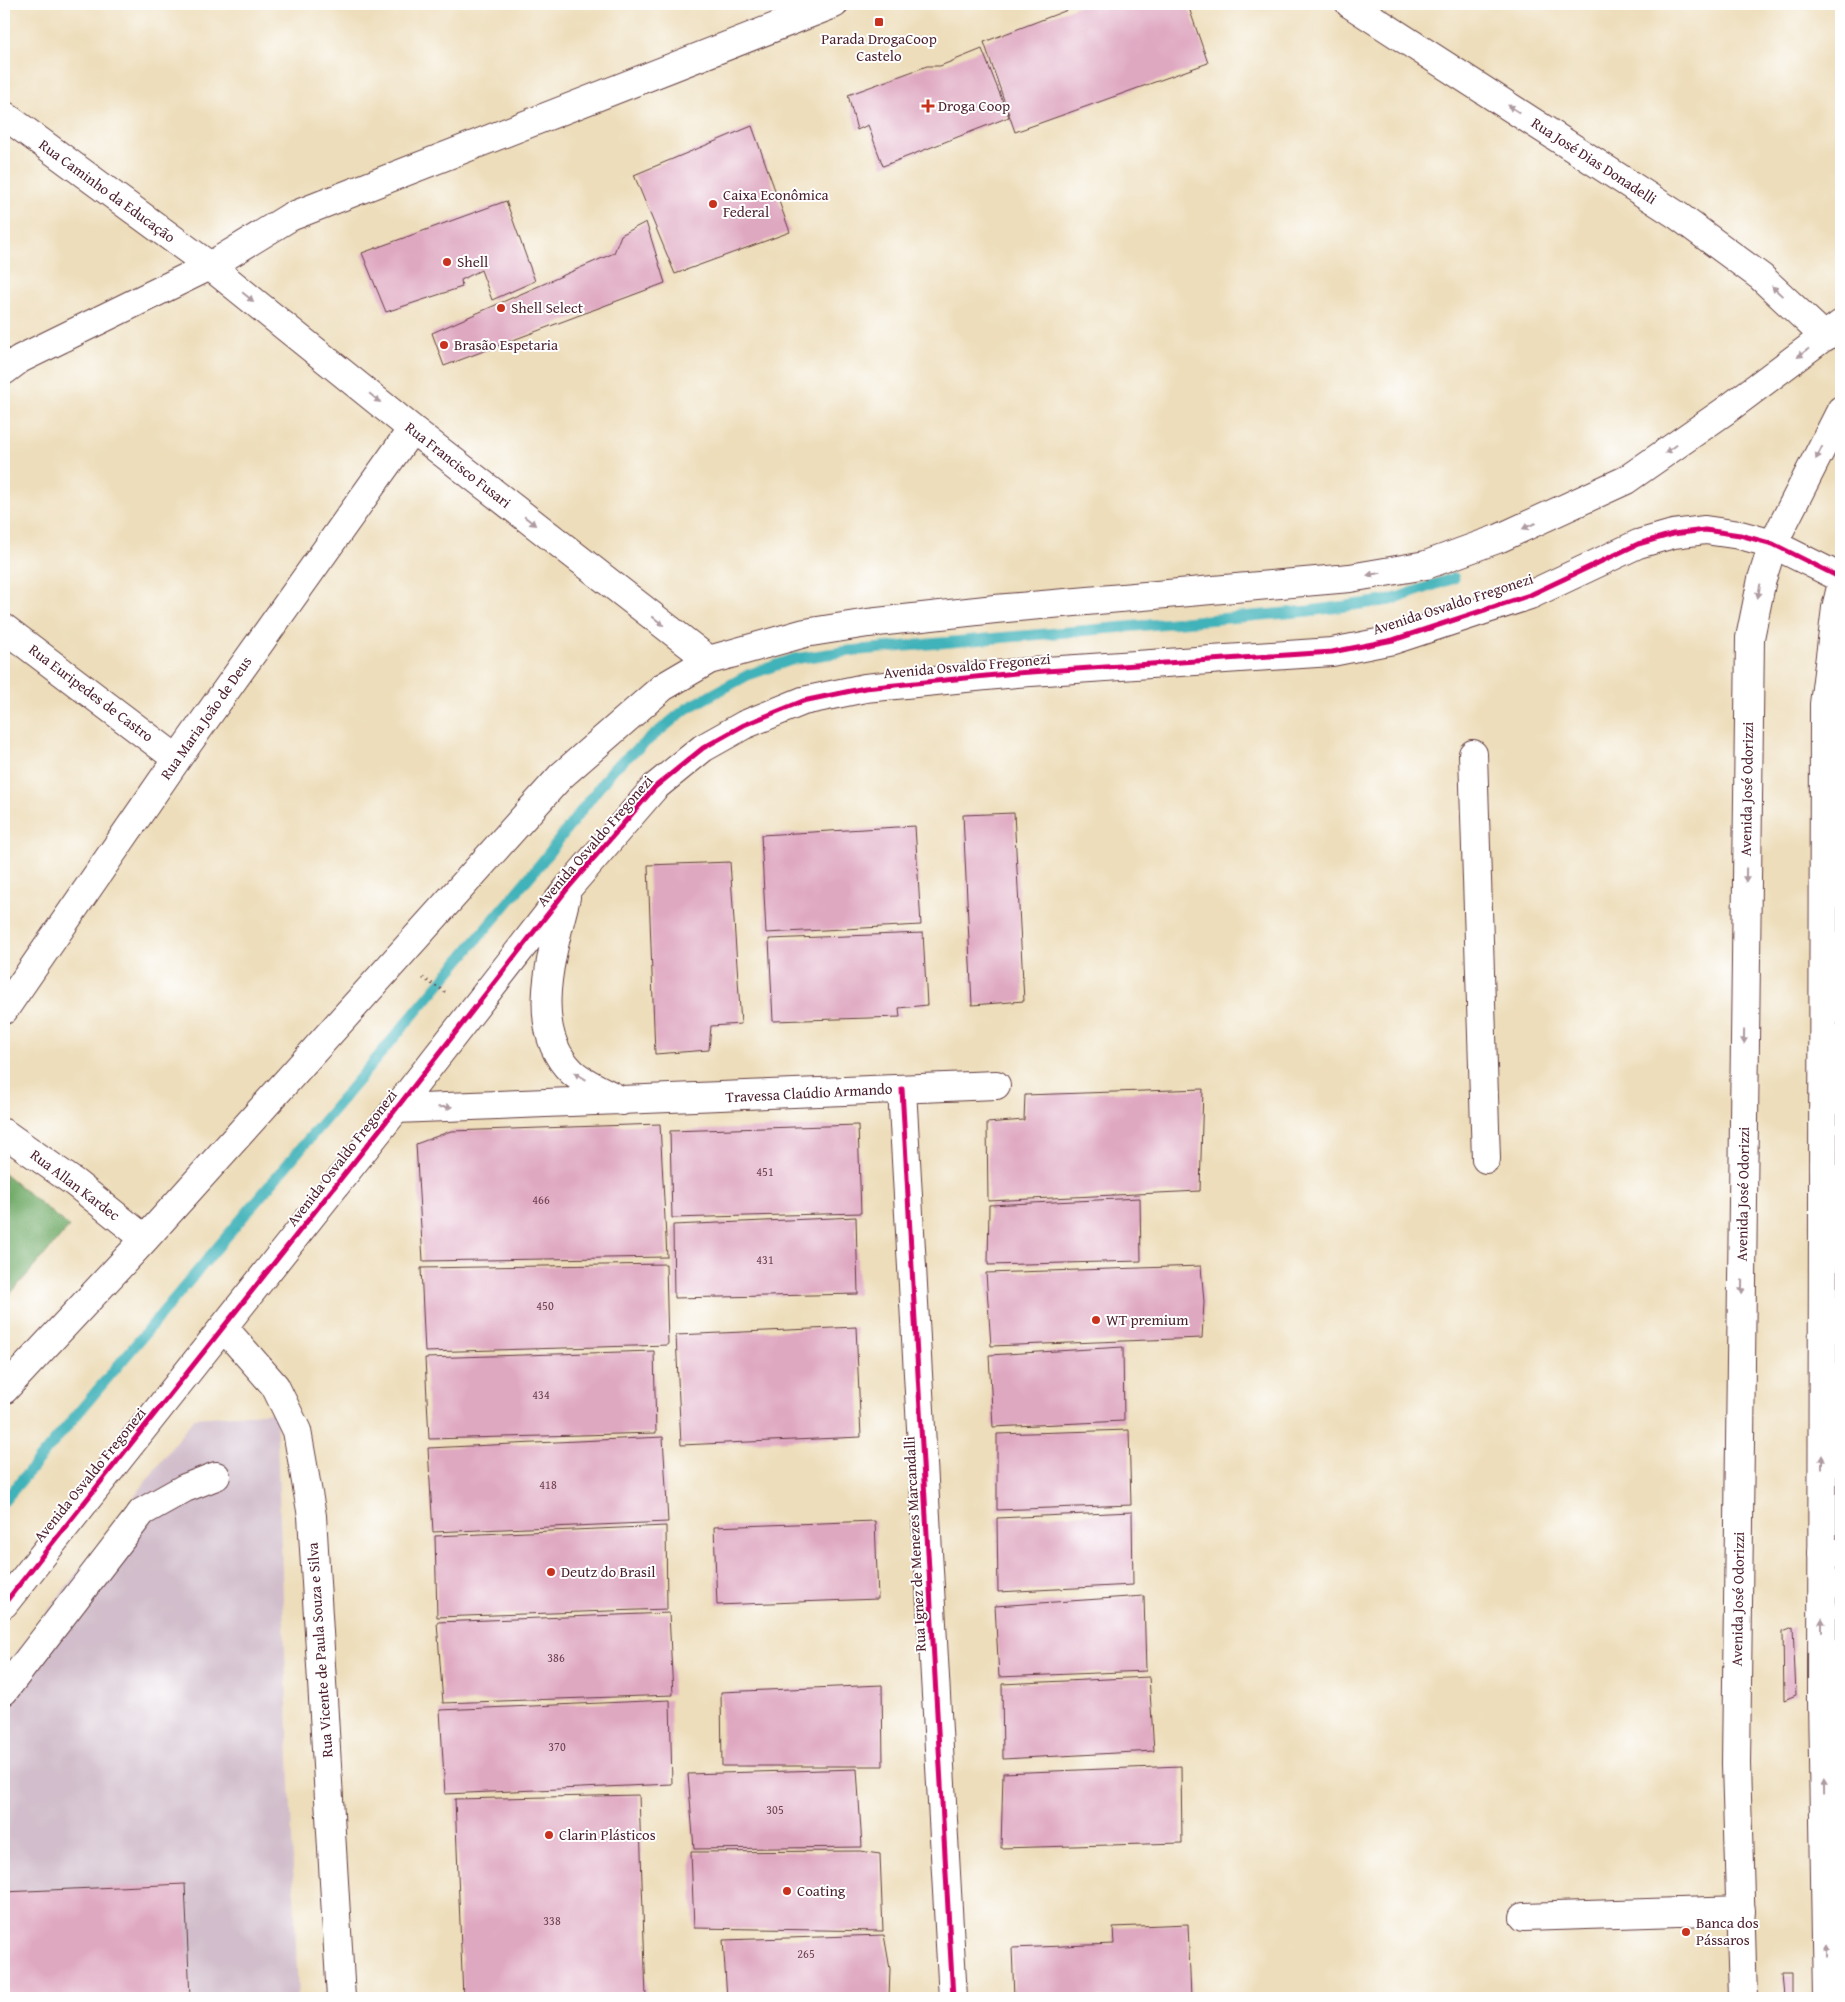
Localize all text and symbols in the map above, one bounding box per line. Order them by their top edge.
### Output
marker: Parada DrogaCoop Castelo [873,16,885,28]
place label: Parada DrogaCoop Castelo [821,28,937,66]
place label: Droga Coop [938,95,1010,116]
marker: Droga Coop [922,100,934,112]
one-way arrow [1507,104,1521,114]
street label: Rua José Dias Donadelli [1528,112,1661,209]
street label: Rua Caminho da Educação [35,134,180,247]
place label: Caixa Econômica Federal [723,184,829,222]
marker: Caixa Econômica Federal [707,198,719,210]
place label: Shell [457,251,488,272]
marker: Shell [441,256,453,268]
one-way arrow [1771,285,1783,297]
one-way arrow [241,291,254,302]
place label: Shell Select [511,297,584,318]
marker: Shell Select [495,302,507,314]
place label: Brasão Espetaria [454,334,558,355]
marker: Brasão Espetaria [438,339,450,351]
one-way arrow [1797,348,1810,359]
one-way arrow [368,393,381,404]
street label: Rua Francisco Fusari [401,417,516,513]
one-way arrow [1664,444,1678,454]
one-way arrow [1815,446,1823,460]
one-way arrow [523,515,536,526]
one-way arrow [1522,522,1536,530]
street label: Avenida Osvaldo Fregonezi [1370,568,1536,639]
one-way arrow [1366,571,1382,579]
one-way arrow [1755,583,1763,599]
one-way arrow [651,615,664,626]
street label: Rua Euripedes de Castro [25,639,158,747]
street label: Avenida Osvaldo Fregonezi [883,648,1051,683]
street label: Rua Maria João de Deus [155,652,256,784]
street label: Avenida José Odorizzi [1735,721,1758,857]
street label: Avenida Osvaldo Fregonezi [532,770,658,911]
one-way arrow [1742,867,1750,883]
one-way arrow [1740,1029,1748,1045]
one-way arrow [573,1072,586,1081]
street label: Travessa Claúdio Armando [725,1078,893,1107]
street label: Avenida Osvaldo Fregonezi [282,1085,402,1230]
one-way arrow [437,1103,453,1111]
street label: Avenida José Odorizzi [1731,1126,1754,1262]
street label: Rua Allan Kardec [26,1144,125,1225]
house number: 451 [756,1163,774,1180]
house number: 466 [532,1191,550,1208]
house number: 431 [756,1251,774,1268]
one-way arrow [1737,1279,1745,1295]
house number: 450 [536,1297,554,1314]
place label: WT premium [1106,1309,1189,1330]
marker: WT premium [1090,1314,1102,1326]
house number: 434 [532,1386,550,1403]
street label: Avenida Osvaldo Fregonezi [29,1403,151,1546]
street label: Rua Ignez de Menezes Marcandalli [898,1436,931,1652]
one-way arrow [1818,1454,1826,1470]
house number: 418 [539,1476,557,1493]
street label: Avenida José Odorizzi [1726,1531,1749,1667]
street label: Rua Vicente de Paula Souza e Silva [302,1542,337,1758]
place label: Deutz do Brasil [561,1561,655,1582]
marker: Deutz do Brasil [545,1566,557,1578]
one-way arrow [1818,1616,1826,1632]
house number: 386 [547,1649,565,1666]
house number: 370 [548,1738,566,1755]
one-way arrow [1820,1779,1828,1795]
house number: 305 [766,1801,784,1818]
place label: Clarin Plásticos [559,1824,656,1845]
marker: Clarin Plásticos [543,1829,555,1841]
place label: Coating [797,1880,846,1901]
marker: Coating [781,1885,793,1897]
house number: 338 [543,1912,561,1929]
place label: Banca dos Pássaros [1696,1912,1759,1950]
marker: Banca dos Pássaros [1680,1926,1692,1938]
one-way arrow [1822,1941,1830,1957]
house number: 265 [797,1945,815,1962]

